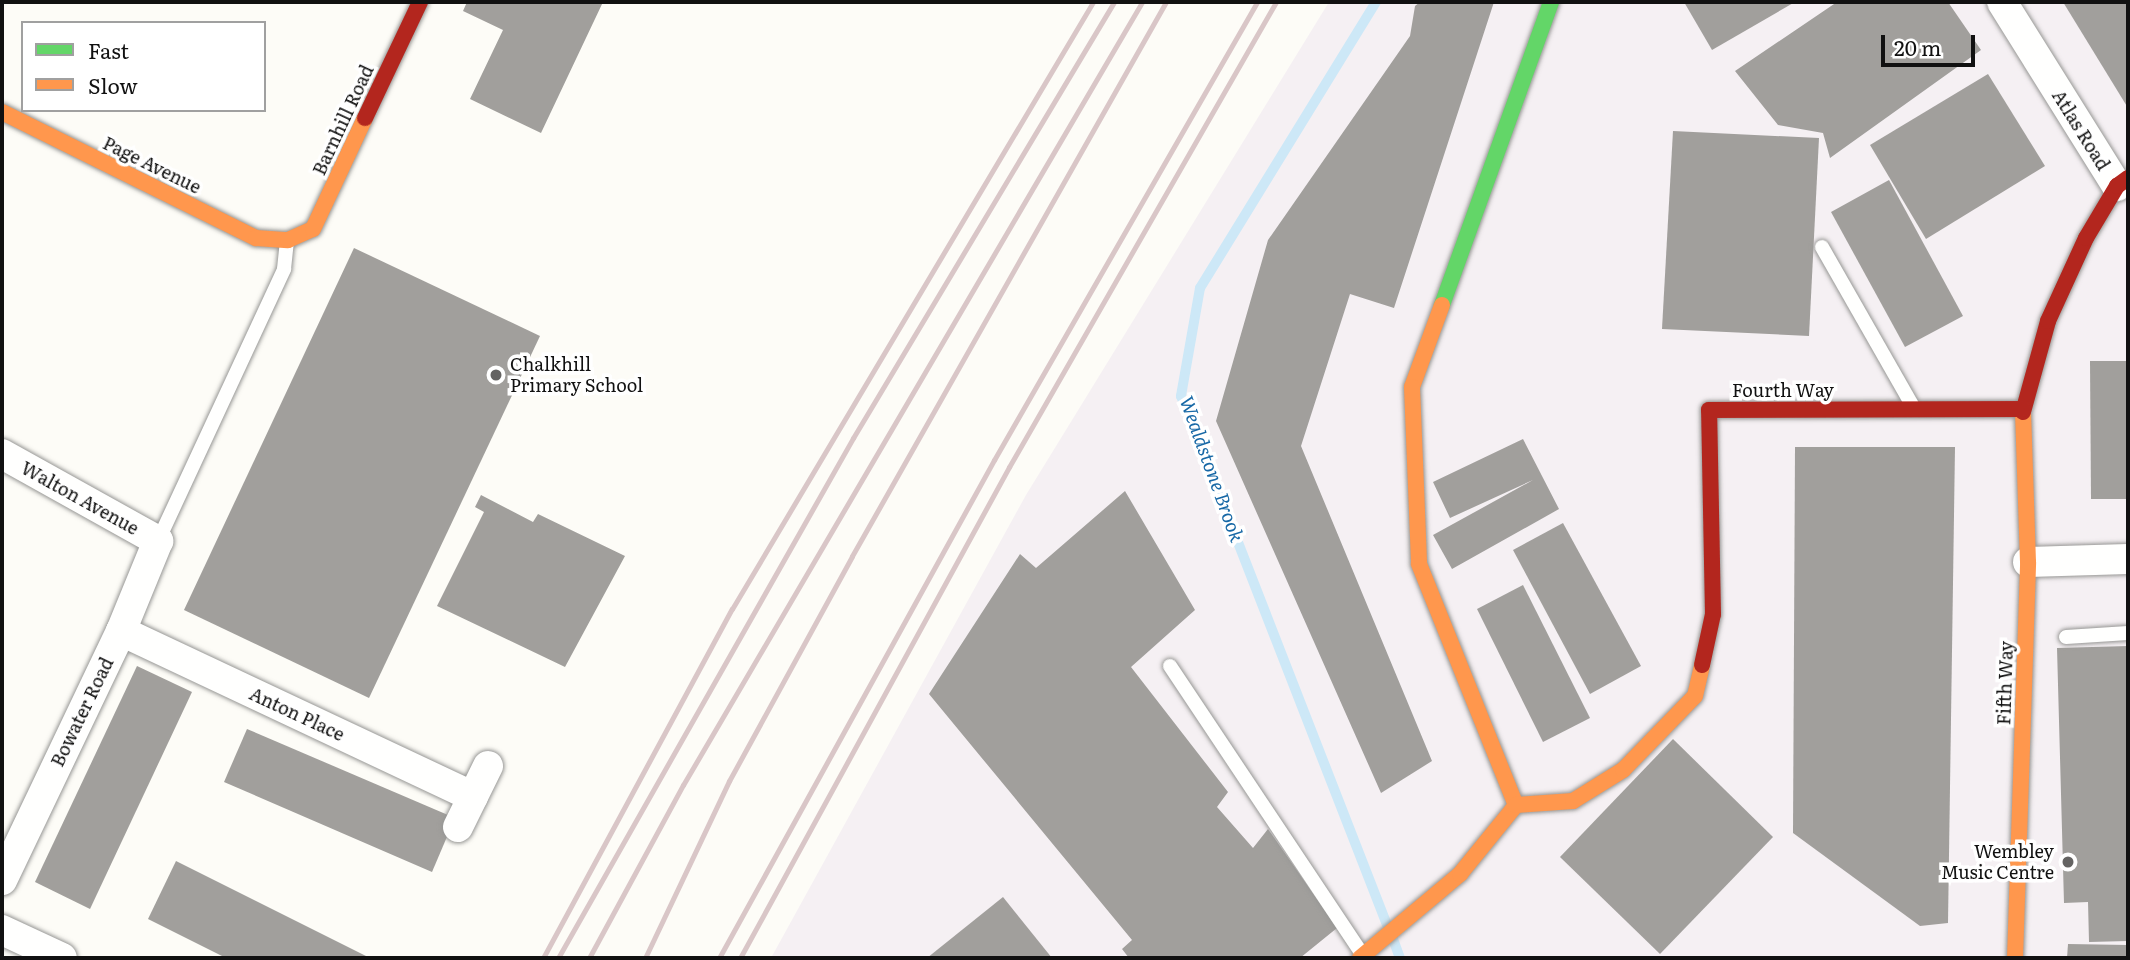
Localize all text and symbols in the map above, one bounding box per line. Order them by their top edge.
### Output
legend [21,21,266,112]
scale bar [1885,21,1980,65]
text: 20 m [1894,31,1941,62]
text: Fast [88,34,129,65]
street label: Barnhill Road [308,61,378,179]
text: Slow [88,69,138,100]
street label: Atlas Road [2048,86,2114,174]
street label: Page Avenue [99,132,205,198]
place label: Chalkhill Primary School [510,354,643,396]
marker: Chalkhill Primary School [488,367,504,383]
street label: Fourth Way [1732,379,1834,401]
water label: Wealdstone Brook [1175,393,1249,545]
street label: Walton Avenue [17,457,143,539]
street label: Fifth Way [1993,641,2017,725]
street label: Bowater Road [46,654,118,770]
street label: Anton Place [246,683,348,745]
place label: Wembley Music Centre [1941,841,2054,884]
marker: Wembley Music Centre [2060,854,2076,870]

